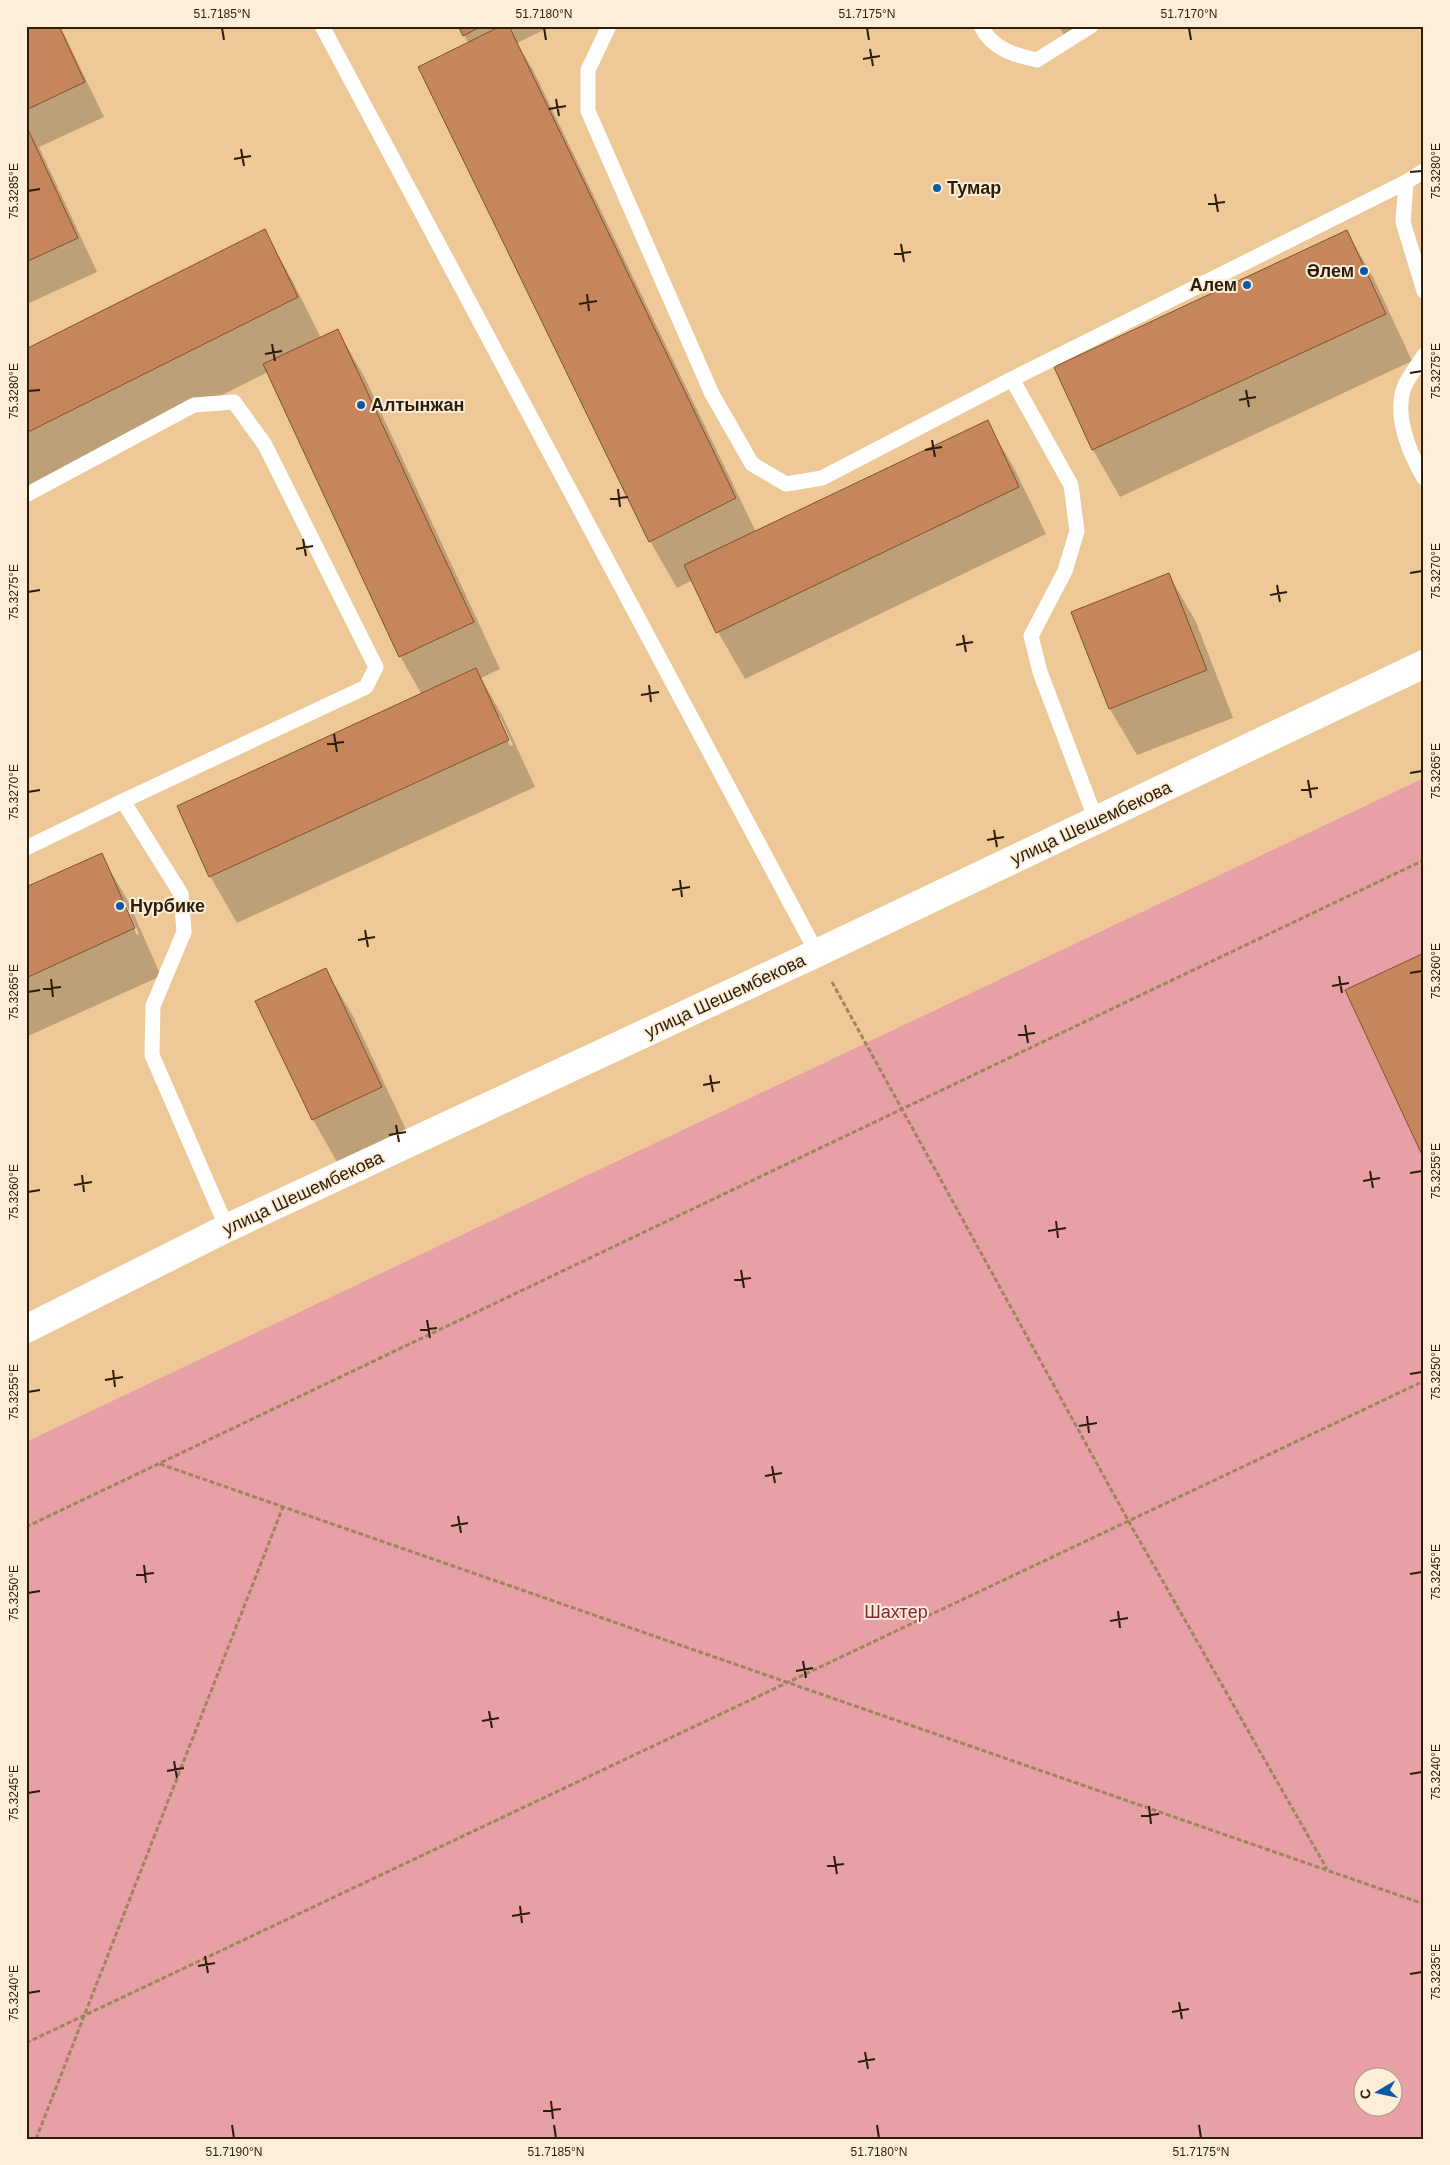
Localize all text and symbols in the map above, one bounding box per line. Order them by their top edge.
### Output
text: 51.7185°N [194,7,250,21]
text: 51.7180°N [516,7,572,21]
text: 51.7175°N [839,7,895,21]
text: 51.7170°N [1161,7,1217,21]
text: 75.3280°E [1429,143,1443,199]
text: 75.3285°E [7,163,21,219]
place label: Тумар [947,178,1001,198]
marker: Тумар [931,182,943,194]
place label: Әлем [1307,261,1354,281]
marker: Әлем [1358,265,1370,277]
place label: Алем [1190,275,1237,295]
marker: Алем [1241,279,1253,291]
text: 75.3275°E [1429,343,1443,399]
text: 75.3280°E [7,363,21,419]
place label: Алтынжан [371,395,464,415]
marker: Алтынжан [355,399,367,411]
text: 75.3270°E [1429,543,1443,599]
text: 75.3275°E [7,564,21,620]
text: 75.3265°E [1429,743,1443,799]
text: 75.3270°E [7,764,21,820]
street label: улица Шешембекова [1007,777,1176,869]
place label: Нурбике [130,896,205,916]
marker: Нурбике [114,900,126,912]
text: 75.3260°E [1429,943,1443,999]
street label: улица Шешембекова [641,950,810,1042]
text: 75.3265°E [7,964,21,1020]
text: 75.3255°E [1429,1143,1443,1199]
street label: улица Шешембекова [219,1147,388,1239]
text: 75.3260°E [7,1164,21,1220]
text: 75.3250°E [1429,1344,1443,1400]
text: 75.3255°E [7,1364,21,1420]
text: 75.3245°E [1429,1544,1443,1600]
text: 75.3250°E [7,1565,21,1621]
park label: Шахтер [864,1602,928,1622]
text: 75.3240°E [1429,1744,1443,1800]
text: 75.3245°E [7,1765,21,1821]
text: 75.3235°E [1429,1944,1443,2000]
text: 75.3240°E [7,1965,21,2021]
north arrow [1352,2068,1402,2118]
text: С [1356,2088,1374,2100]
text: 51.7190°N [206,2145,262,2159]
text: 51.7185°N [528,2145,584,2159]
text: 51.7180°N [851,2145,907,2159]
text: 51.7175°N [1173,2145,1229,2159]

